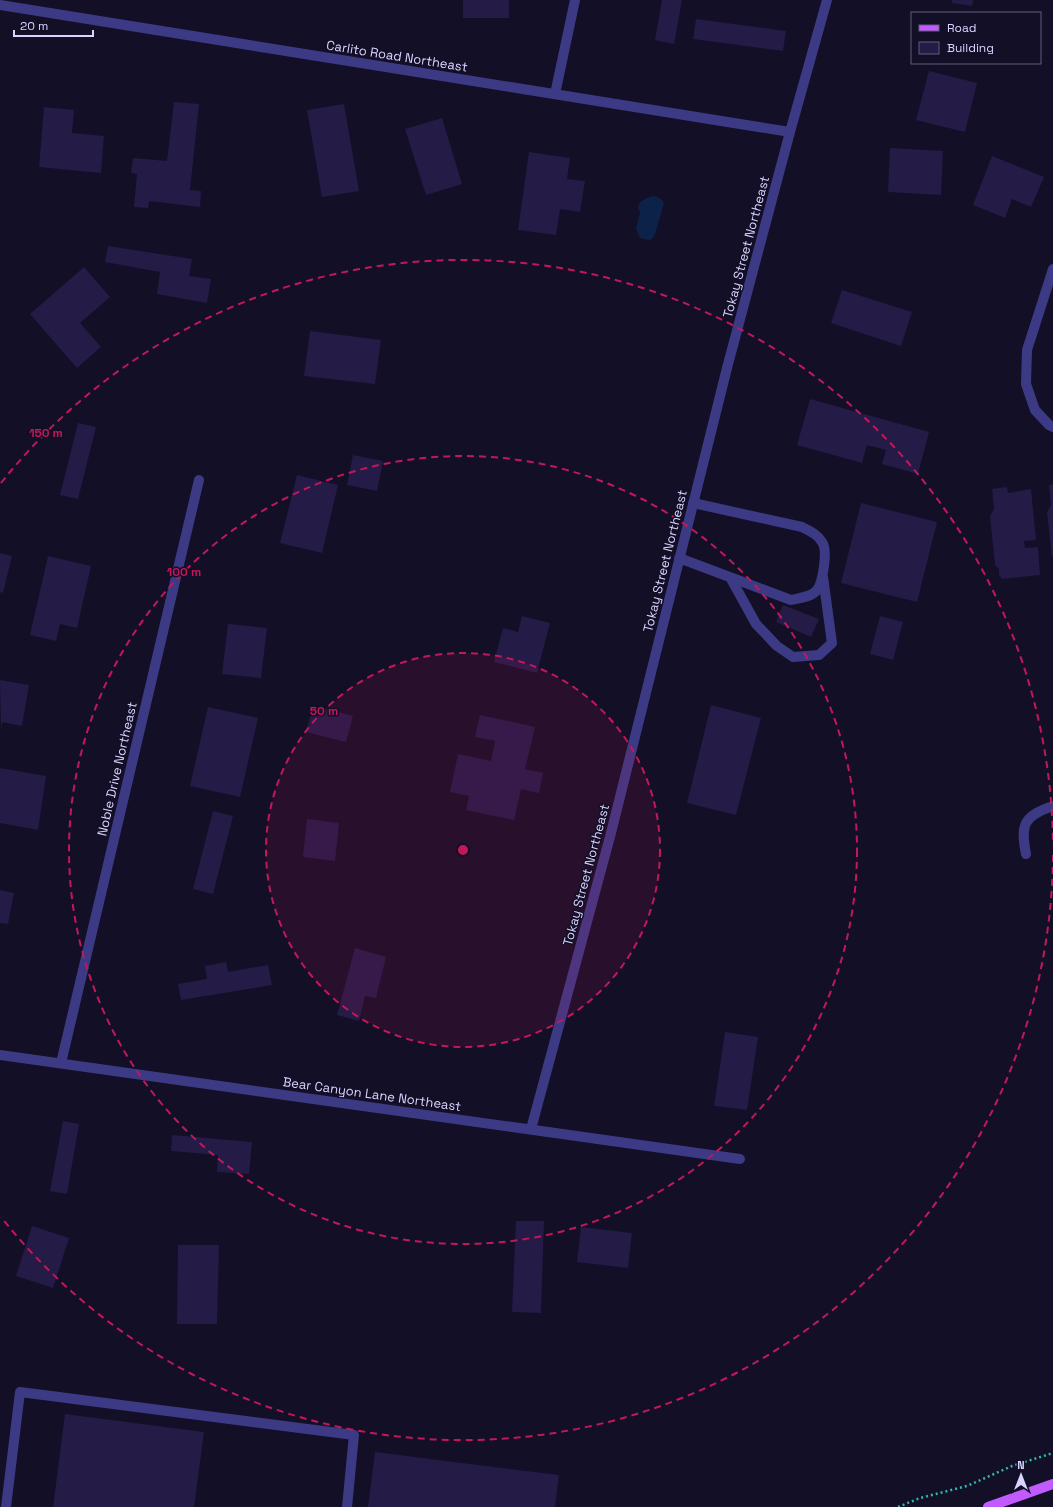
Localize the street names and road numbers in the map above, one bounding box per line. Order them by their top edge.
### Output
street label: Carlito Road Northeast [325,36,469,76]
street label: Tokay Street Northeast [719,174,773,320]
street label: Tokay Street Northeast [639,488,691,634]
street label: Noble Drive Northeast [93,700,141,838]
street label: Tokay Street Northeast [559,802,613,948]
street label: Bear Canyon Lane Northeast [282,1073,462,1115]

